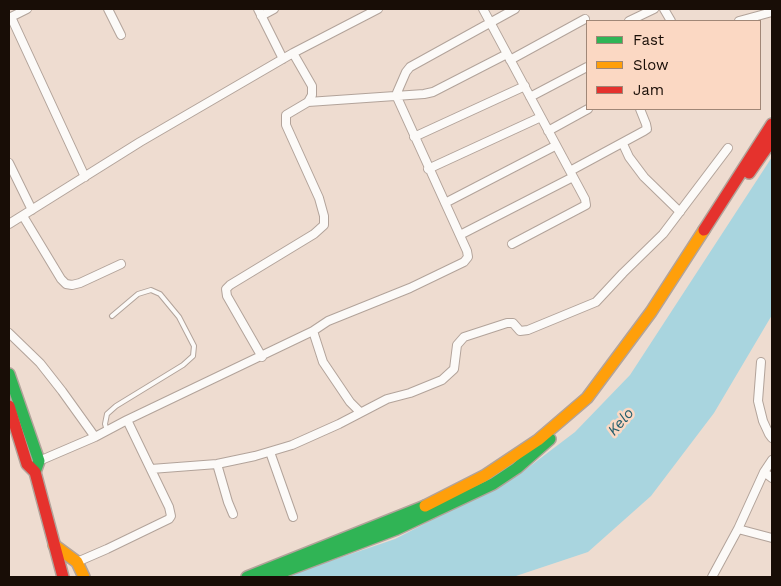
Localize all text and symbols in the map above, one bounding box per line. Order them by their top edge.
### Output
legend [586,20,761,110]
text: Fast [633,31,664,49]
text: Slow [633,56,669,74]
text: Jam [633,81,664,99]
water label: Kelo [604,404,638,440]

